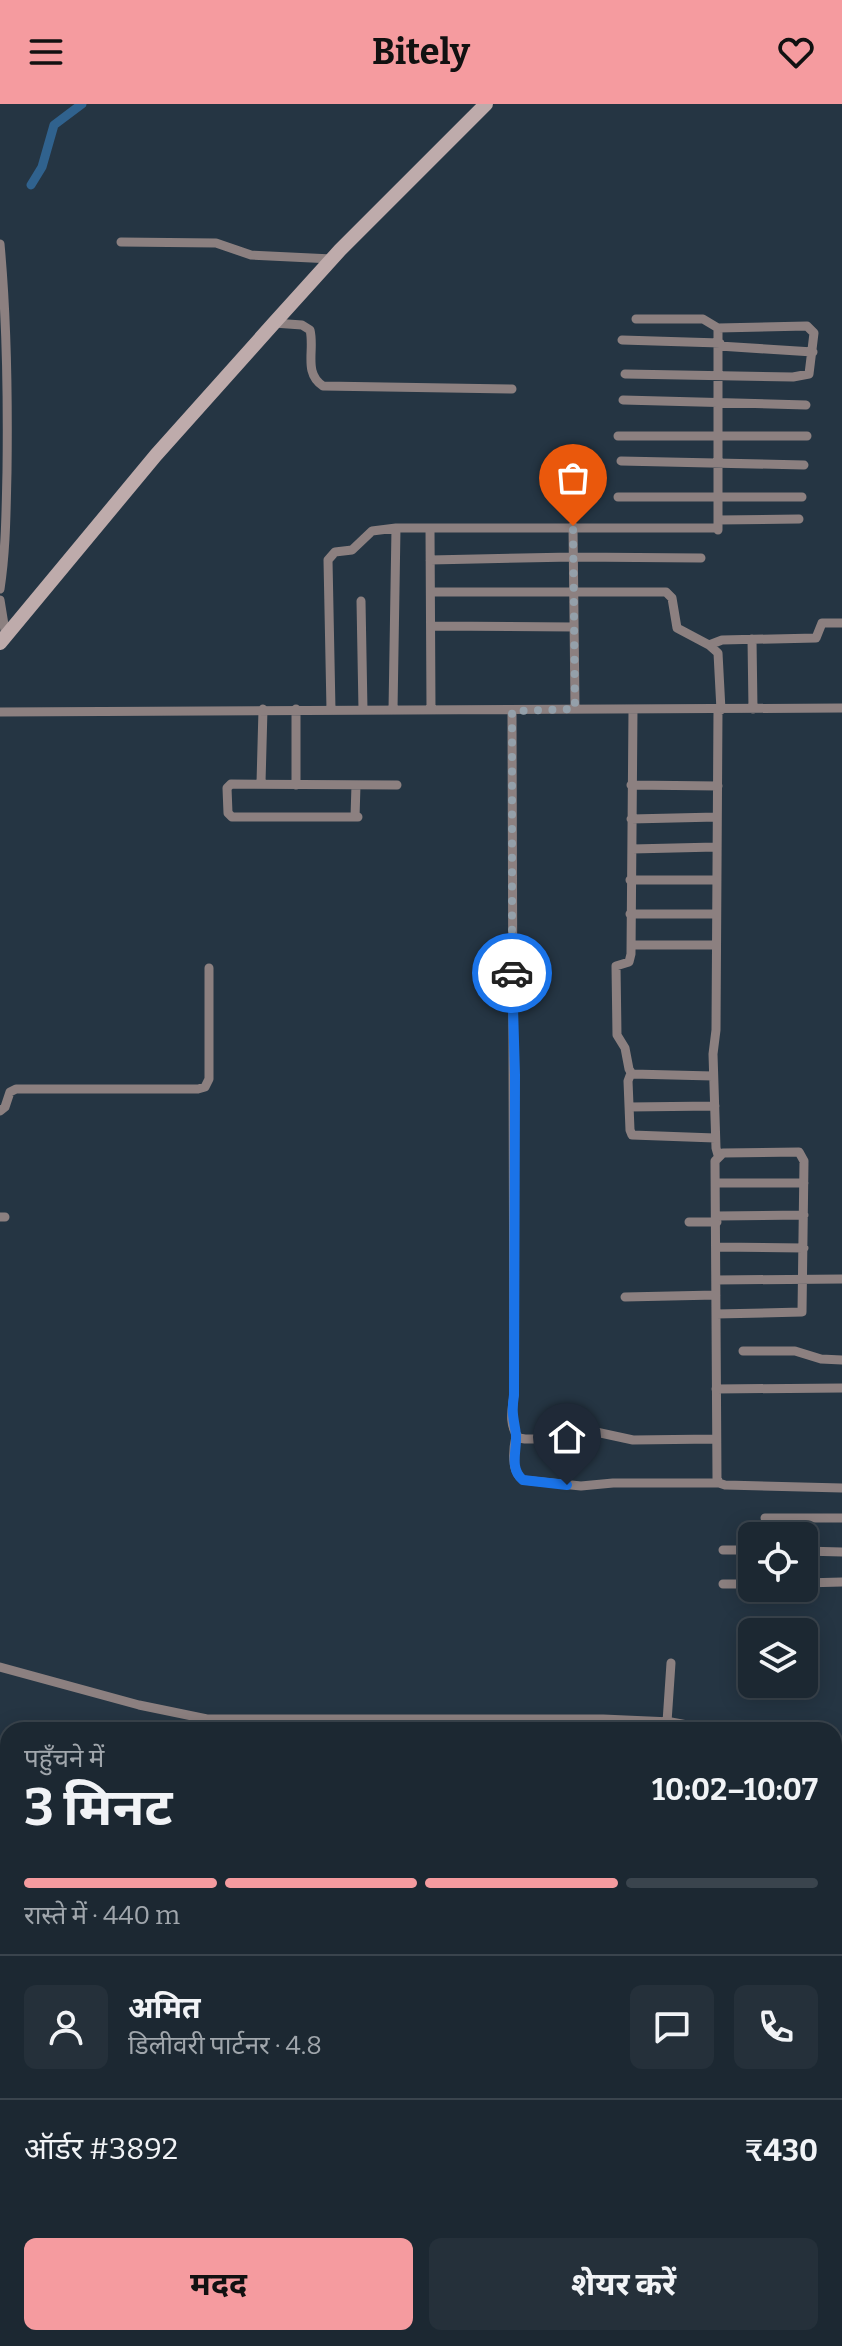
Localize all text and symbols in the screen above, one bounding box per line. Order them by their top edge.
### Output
icon: menu [24,30,68,74]
text: Bitely [372,30,470,74]
icon: heart [774,30,818,74]
pin [539,444,607,526]
icon: bag [551,456,595,500]
courier [472,933,552,1013]
icon: car [490,951,534,995]
pin [533,1403,601,1485]
icon: home [545,1415,589,1459]
map controls [738,1522,818,1698]
button: locate [738,1522,818,1602]
button: layers [738,1618,818,1698]
text: पहुँचने में [24,1743,104,1774]
text: 10:02–10:07 [652,1772,818,1808]
text: 3 मिनट [24,1776,172,1839]
text: रास्ते में · 440 m [24,1900,180,1931]
button: person [24,1985,108,2069]
button: chat [630,1985,714,2069]
button: phone [734,1985,818,2069]
text: अमित [128,1990,201,2026]
text: डिलीवरी पार्टनर · 4.8 [128,2030,322,2061]
text: ऑर्डर #3892 [24,2131,178,2167]
text: ₹430 [745,2133,818,2169]
button: मदद [24,2238,413,2330]
button: शेयर करें [429,2238,818,2330]

